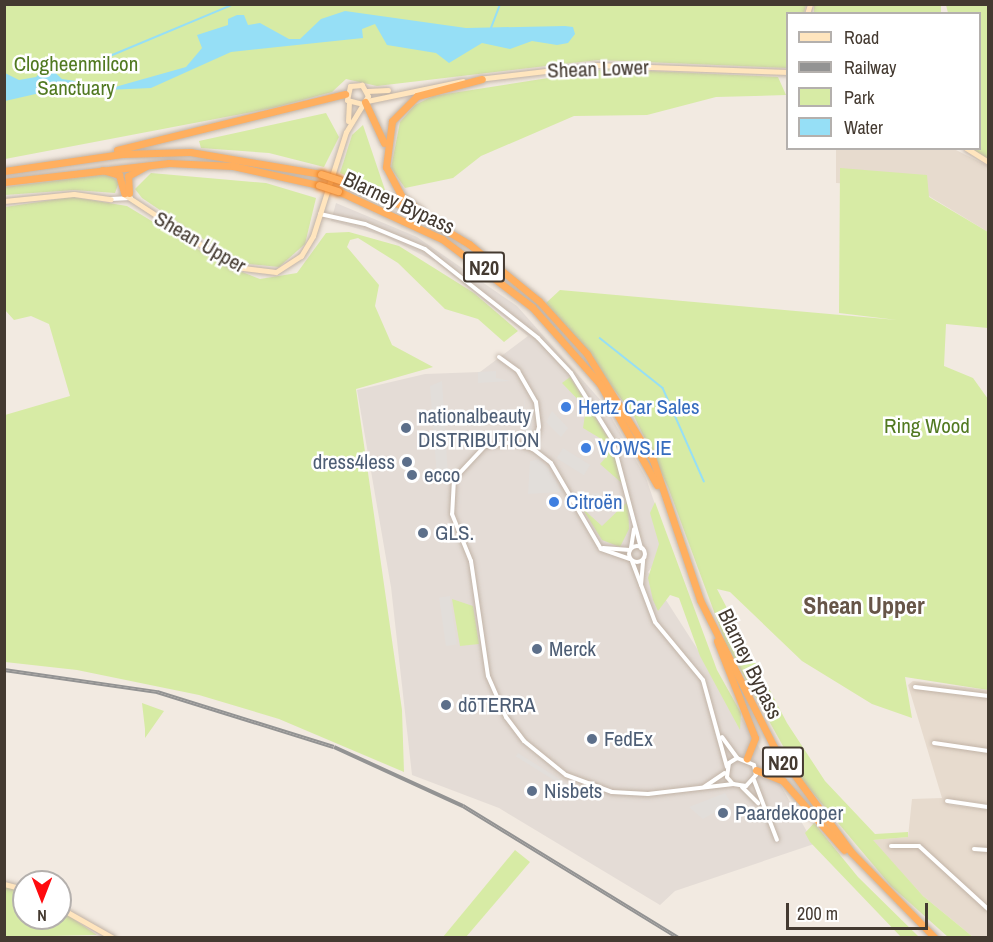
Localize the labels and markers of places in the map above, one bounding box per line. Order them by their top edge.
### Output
place label: Hertz Car Sales [578,394,700,420]
marker: Hertz Car Sales [559,400,573,414]
place label: nationalbeauty DISTRIBUTION [418,403,540,453]
marker: nationalbeauty DISTRIBUTION [399,421,413,435]
place label: VOWS.IE [598,435,672,461]
marker: VOWS.IE [579,441,593,455]
place label: dress4less [313,449,395,475]
marker: dress4less [400,455,414,469]
place label: ecco [424,462,460,488]
marker: ecco [405,468,419,482]
place label: Citroën [566,489,622,515]
marker: Citroën [547,495,561,509]
place label: GLS. [435,520,474,546]
marker: GLS. [416,526,430,540]
place label: Merck [549,636,596,662]
marker: Merck [530,642,544,656]
place label: dōTERRA [458,692,536,718]
marker: dōTERRA [439,698,453,712]
place label: FedEx [604,726,653,752]
marker: FedEx [585,732,599,746]
place label: Nisbets [544,778,602,804]
marker: Nisbets [525,784,539,798]
place label: Paardekooper [735,800,843,826]
marker: Paardekooper [716,806,730,820]

